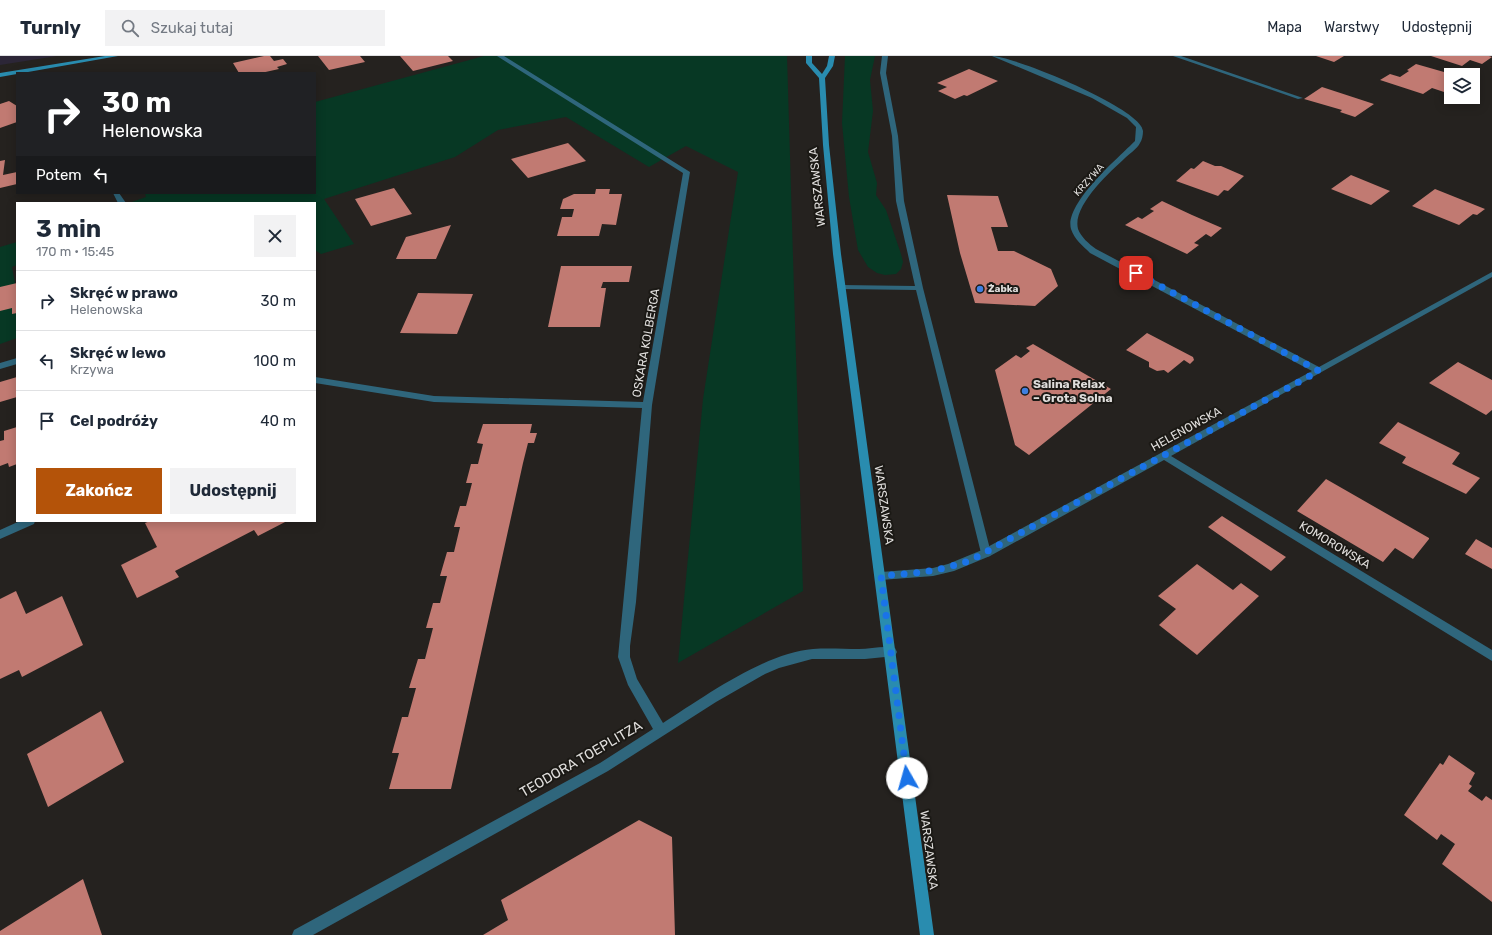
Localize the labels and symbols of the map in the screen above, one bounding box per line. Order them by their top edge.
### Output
street label: WARSZAWSKA [806,147,828,227]
street label: KRZYWA [1071,161,1107,199]
pin [1119,256,1153,290]
place label: Żabka [988,283,1018,295]
marker: Żabka [975,284,985,294]
street label: OSKARA KOLBERGA [630,288,662,398]
place label: Salina Relax – Grota Solna [1033,377,1112,405]
marker: Salina Relax – Grota Solna [1020,386,1030,396]
street label: HELENOWSKA [1148,404,1224,454]
street label: WARSZAWSKA [872,465,896,545]
street label: KOMOROWSKA [1297,518,1373,572]
street label: TEODORA TOEPLITZA [517,717,646,801]
position arrow [886,757,928,799]
street label: WARSZAWSKA [917,810,941,890]

